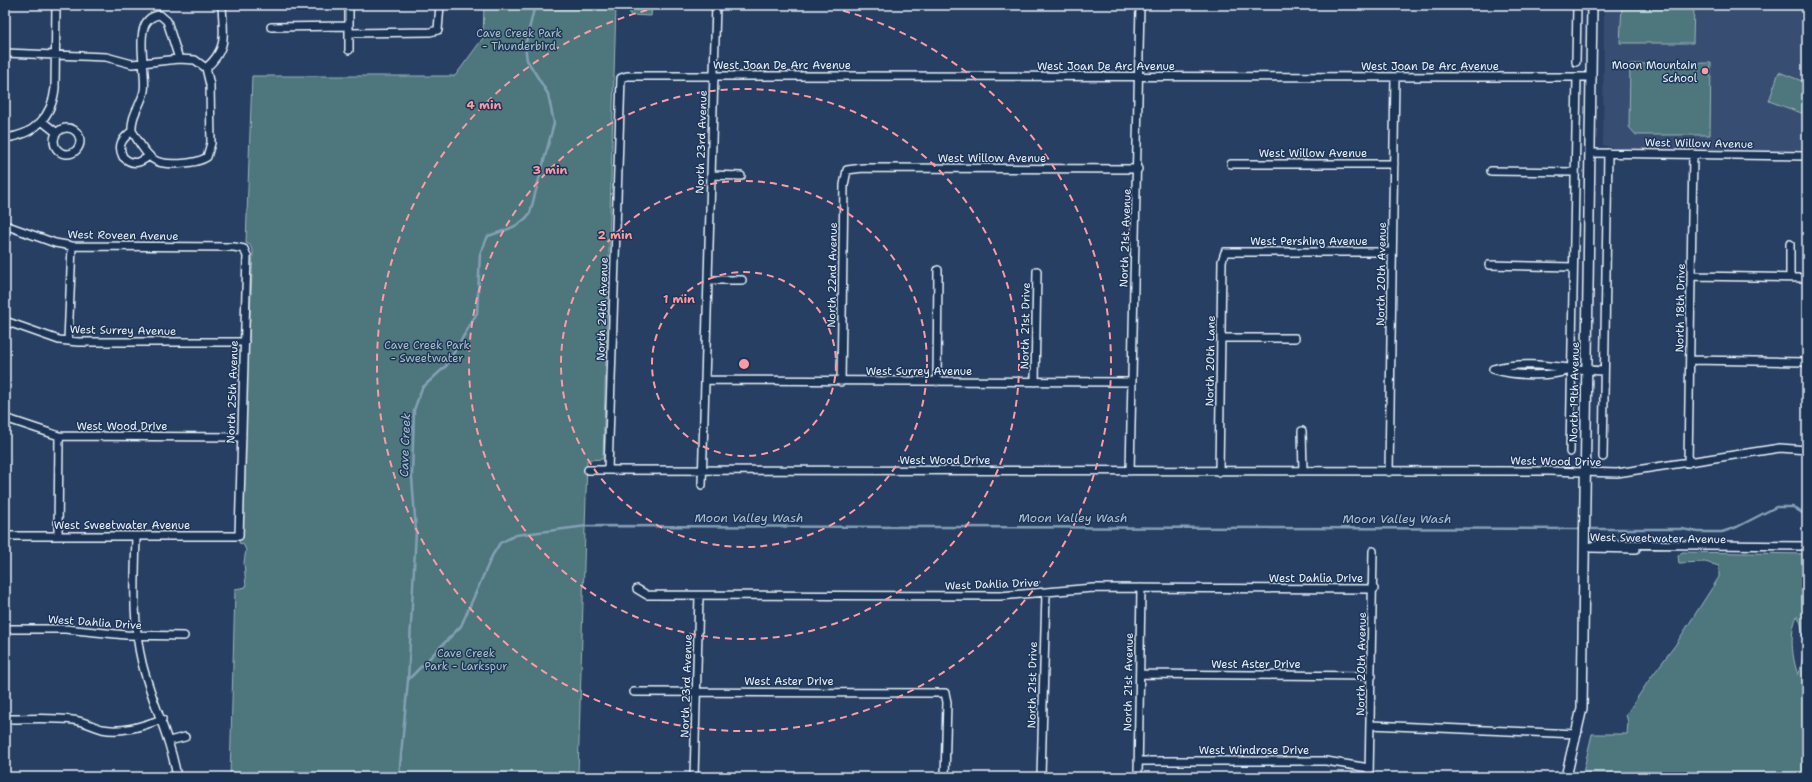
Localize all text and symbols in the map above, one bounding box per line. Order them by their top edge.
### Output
park label: Cave Creek Park - Thunderbird [476,26,562,54]
street label: West Joan De Arc Avenue [713,58,851,73]
place label: Moon Mountain School [1612,58,1698,86]
street label: West Joan De Arc Avenue [1037,59,1175,74]
street label: West Joan De Arc Avenue [1361,59,1499,74]
marker: Moon Mountain School [1700,66,1710,76]
street label: North 23rd Avenue [692,90,711,194]
text: 4 min [467,97,502,113]
street label: West Willow Avenue [1645,135,1753,152]
street label: West Willow Avenue [1259,146,1367,161]
street label: West Willow Avenue [938,151,1046,166]
text: 3 min [533,162,568,178]
street label: North 21st Avenue [1116,188,1135,288]
street label: North 22nd Avenue [824,222,841,328]
street label: North 20th Avenue [1373,222,1390,326]
street label: West Roveen Avenue [67,227,179,244]
text: 2 min [598,227,633,243]
street label: West Pershing Avenue [1250,234,1368,249]
street label: North 24th Avenue [593,257,612,361]
street label: North 18th Drive [1672,263,1689,353]
street label: North 21st Drive [1017,282,1034,370]
text: 1 min [663,291,695,307]
street label: North 20th Lane [1202,315,1219,407]
street label: West Surrey Avenue [70,322,176,339]
park label: Cave Creek Park - Sweetwater [384,338,470,366]
street label: North 25th Avenue [223,340,242,444]
street label: North 19th Avenue [1566,342,1583,442]
centre of rings [737,357,751,371]
street label: West Surrey Avenue [866,364,972,379]
water label: Cave Creek [396,413,414,477]
street label: West Wood Drive [76,419,168,434]
street label: West Wood Drive [899,453,991,468]
street label: West Wood Drive [1510,453,1602,470]
water label: Moon Valley Wash [694,510,804,526]
water label: Moon Valley Wash [1018,510,1128,526]
water label: Moon Valley Wash [1342,511,1452,527]
street label: West Sweetwater Avenue [54,518,190,533]
street label: West Sweetwater Avenue [1590,530,1726,547]
street label: West Dahlia Drive [1269,571,1363,586]
street label: West Dahlia Drive [945,575,1039,594]
street label: West Dahlia Drive [47,612,143,633]
street label: North 20th Avenue [1353,612,1370,716]
street label: North 21st Avenue [1120,632,1137,732]
street label: North 23rd Avenue [677,634,696,738]
street label: North 21st Drive [1024,641,1041,729]
park label: Cave Creek Park - Larkspur [425,646,507,674]
street label: West Aster Drive [1211,657,1301,672]
street label: West Aster Drive [744,674,834,689]
street label: West Windrose Drive [1199,743,1309,758]

